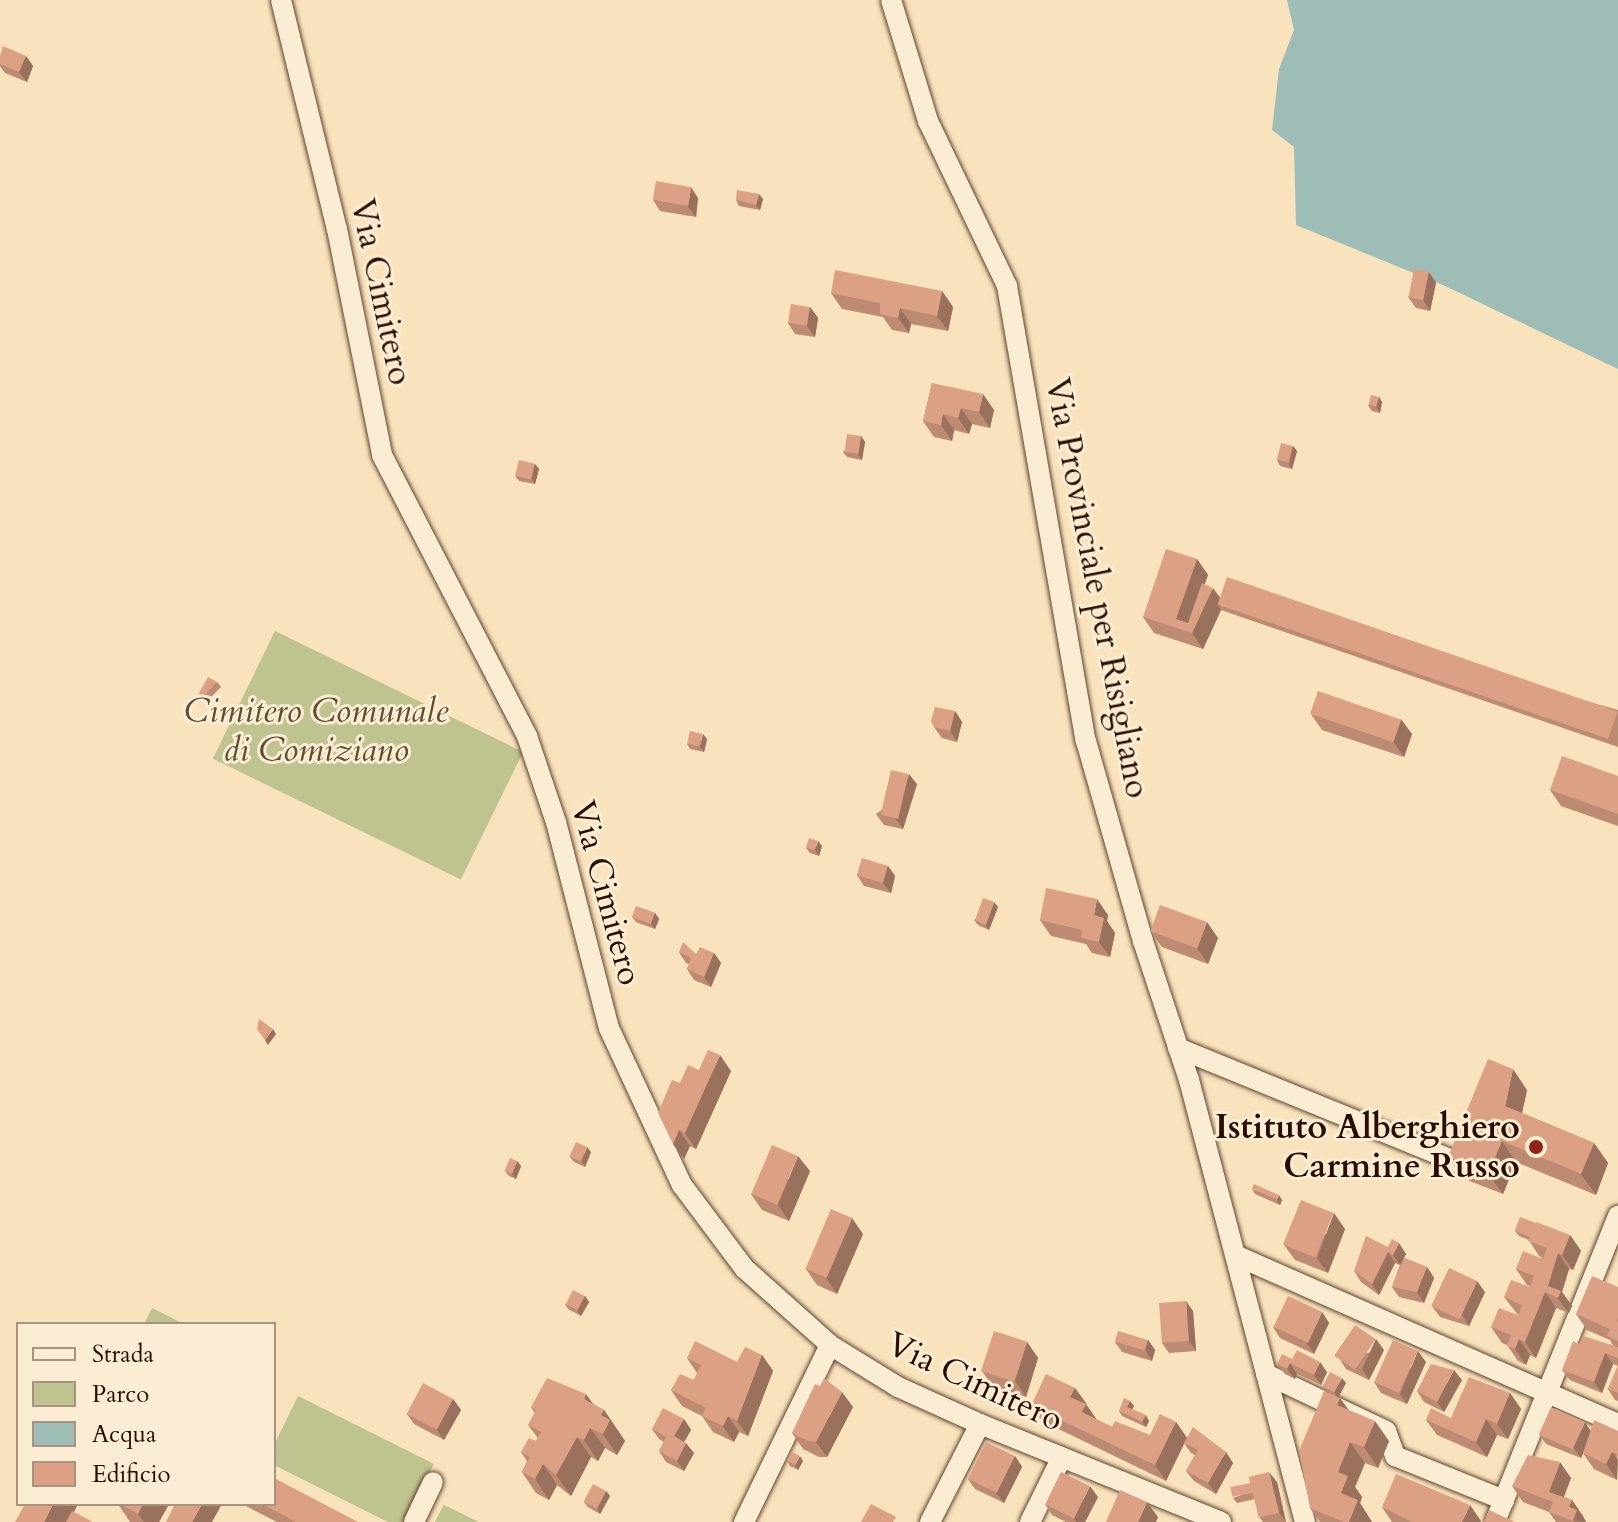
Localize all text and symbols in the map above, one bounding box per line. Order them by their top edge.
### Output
street label: Via Cimitero [341,195,421,389]
street label: Via Provinciale per Risigliano [1036,374,1158,802]
park label: Cimitero Comunale di Comiziano [184,691,448,770]
street label: Via Cimitero [562,796,650,990]
place label: Istituto Alberghiero Carmine Russo [1215,1107,1520,1186]
marker: Istituto Alberghiero Carmine Russo [1527,1138,1545,1156]
legend [16,1322,276,1506]
street label: Via Cimitero [881,1324,1069,1440]
text: Strada [92,1338,154,1371]
text: Parco [92,1378,149,1411]
text: Acqua [92,1418,156,1451]
text: Edificio [92,1458,171,1491]

